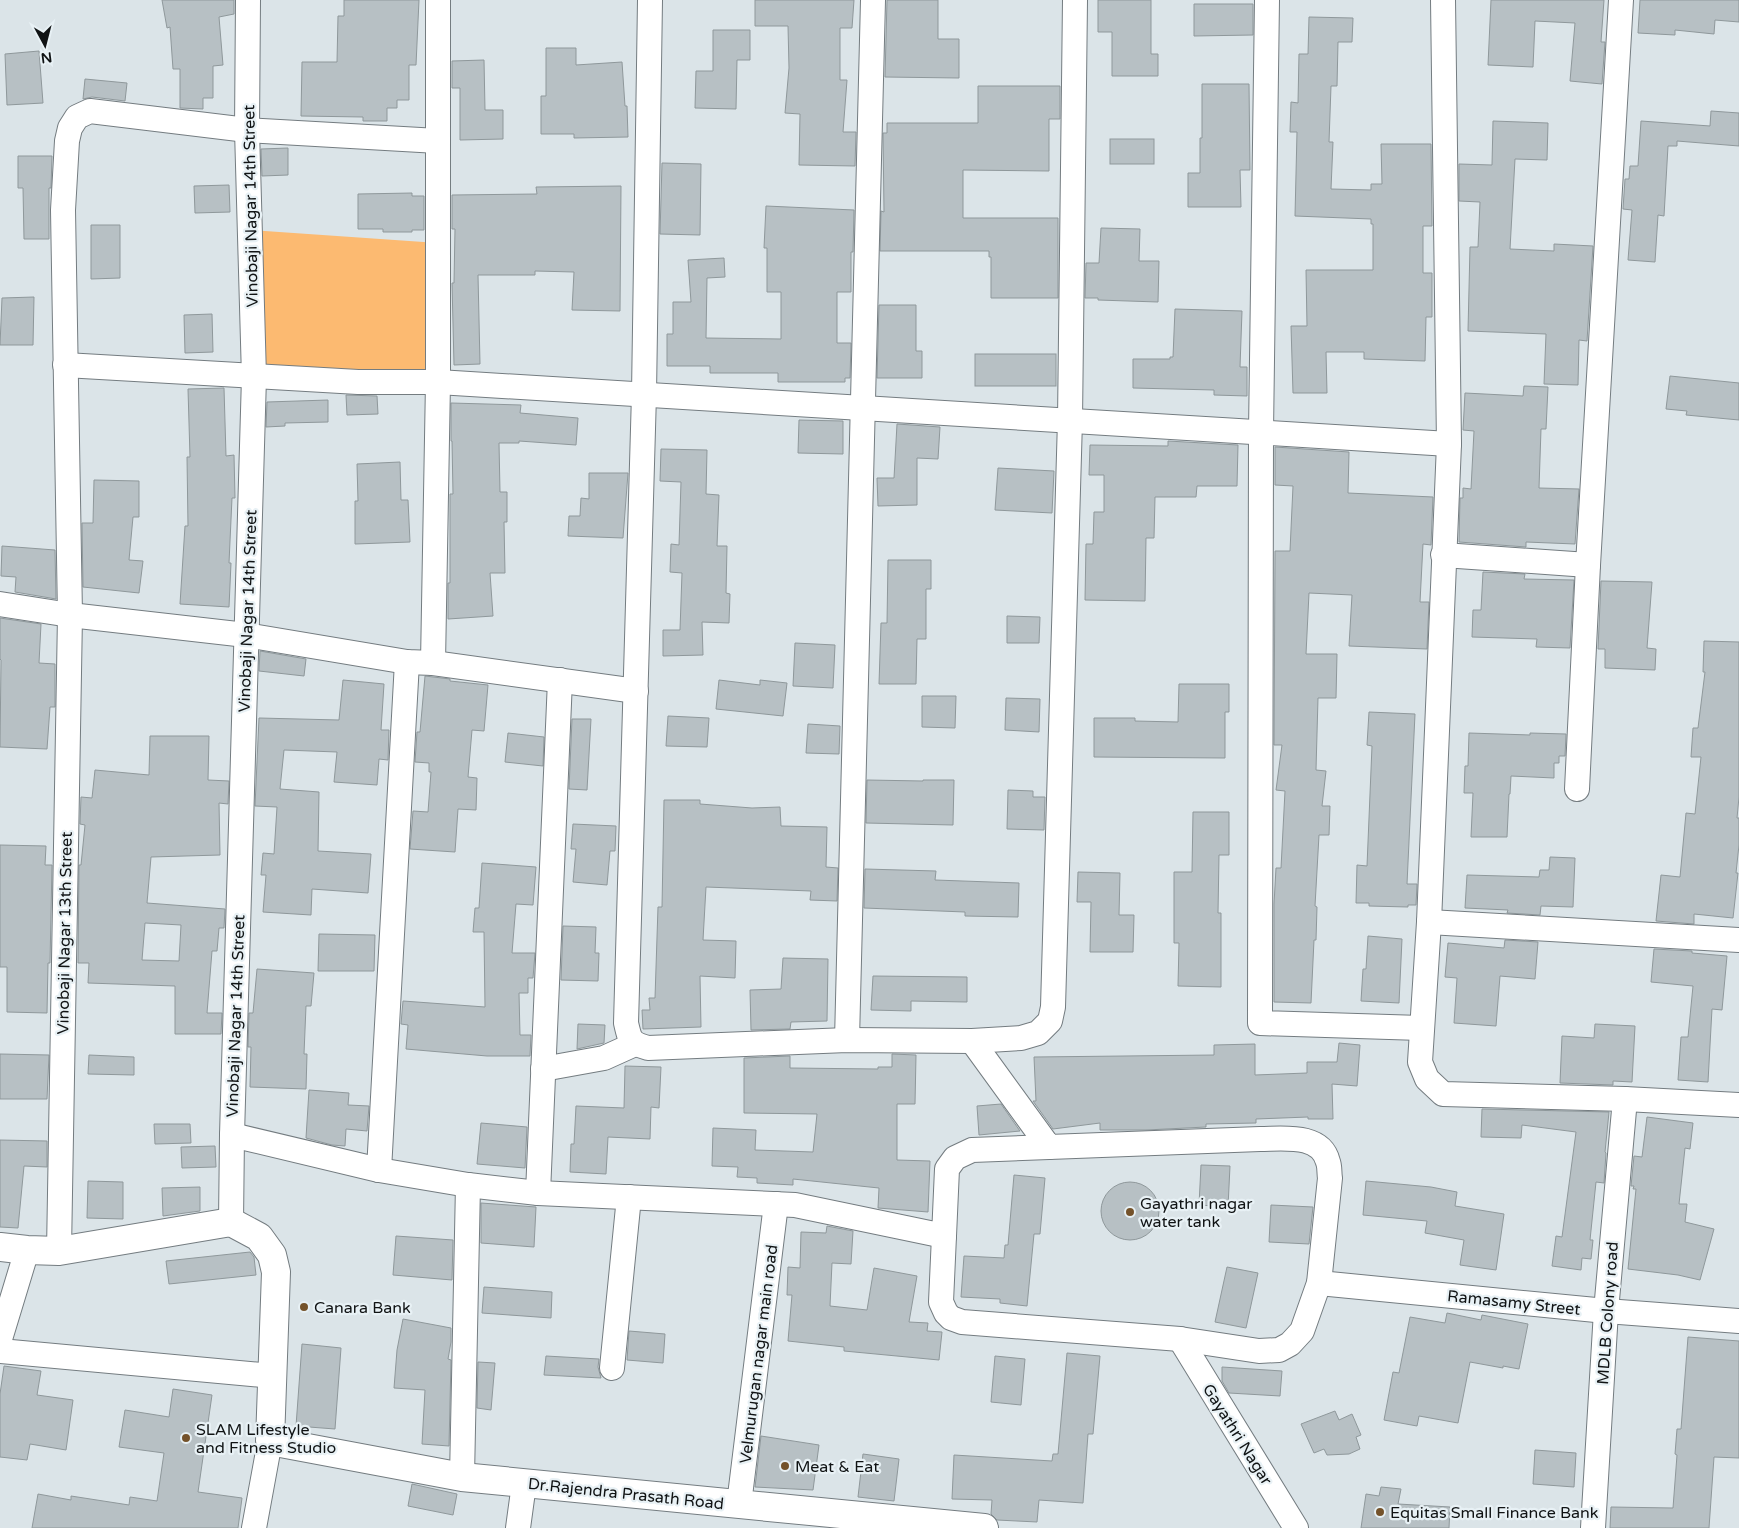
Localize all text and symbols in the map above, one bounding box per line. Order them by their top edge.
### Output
north arrow [20,20,70,70]
text: N [40,48,53,67]
street label: Vinobaji Nagar 14th Street [239,104,263,308]
street label: Vinobaji Nagar 14th Street [234,509,262,713]
street label: Vinobaji Nagar 13th Street [53,831,77,1035]
street label: Vinobaji Nagar 14th Street [222,914,250,1118]
place label: Gayathri nagar water tank [1140,1194,1253,1232]
marker: Gayathri nagar water tank [1124,1206,1136,1218]
street label: MDLB Colony road [1593,1241,1623,1385]
street label: Velmurugan nagar main road [736,1243,782,1465]
street label: Ramasamy Street [1446,1286,1581,1320]
place label: Canara Bank [314,1298,411,1318]
marker: Canara Bank [298,1301,310,1313]
street label: Gayathri Nagar [1198,1380,1277,1490]
place label: SLAM Lifestyle and Fitness Studio [196,1420,336,1458]
marker: SLAM Lifestyle and Fitness Studio [180,1432,192,1444]
place label: Meat & Eat [795,1457,879,1477]
marker: Meat & Eat [779,1460,791,1472]
street label: Dr.Rajendra Prasath Road [527,1474,725,1514]
place label: Equitas Small Finance Bank [1390,1503,1599,1523]
marker: Equitas Small Finance Bank [1374,1506,1386,1518]

